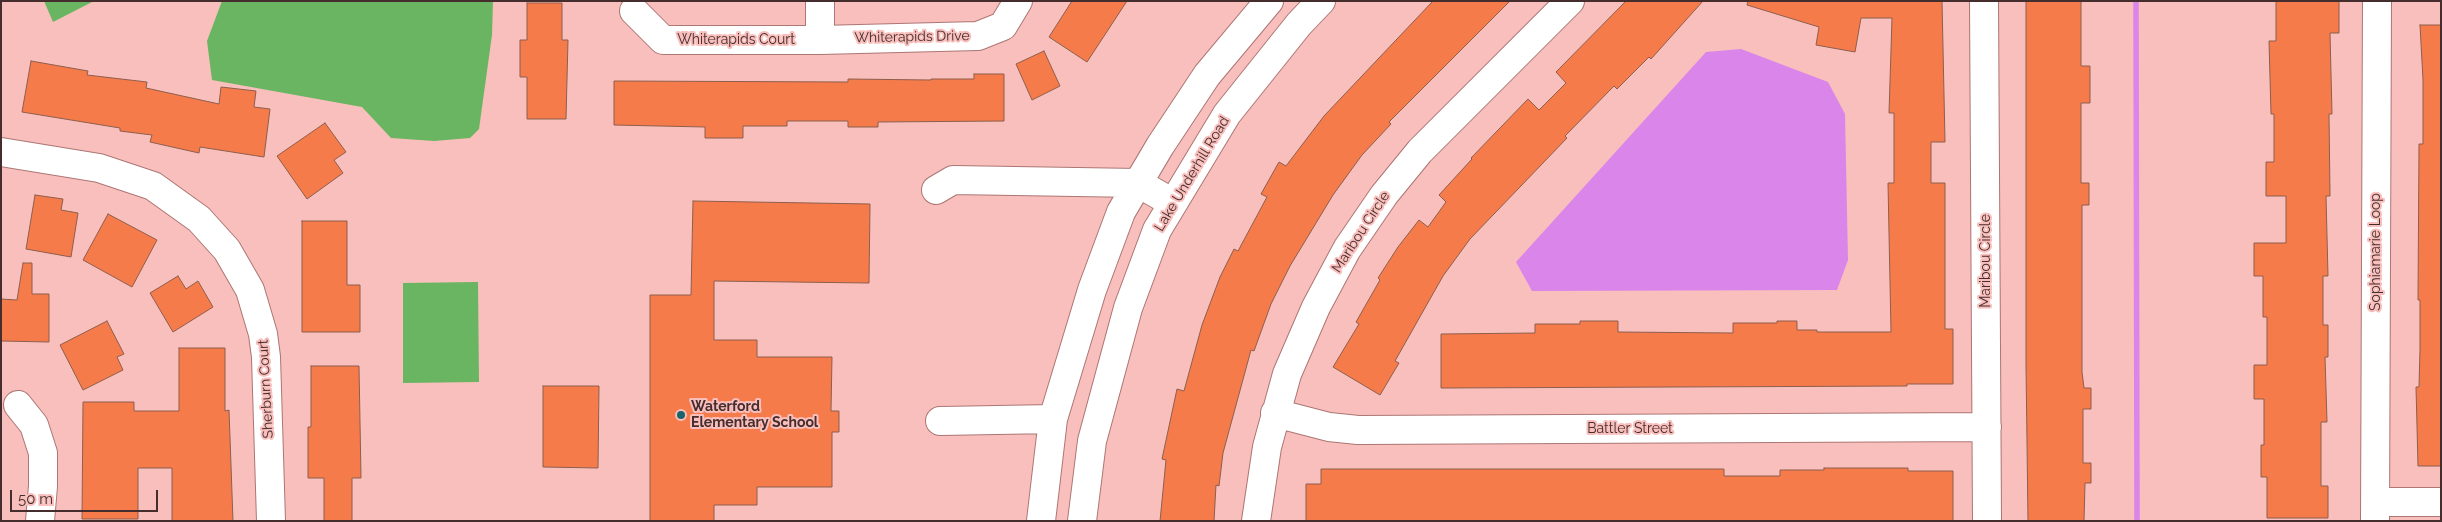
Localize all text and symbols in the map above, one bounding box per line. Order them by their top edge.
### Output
street label: Whiterapids Drive [854,28,970,46]
street label: Whiterapids Court [677,32,795,48]
street label: Lake Underhill Road [1151,113,1233,235]
street label: Maribou Circle [1328,188,1394,276]
street label: Sophiamarie Loop [2368,193,2384,311]
street label: Maribou Circle [1978,214,1994,308]
street label: Sherburn Court [255,339,277,439]
place label: Waterford Elementary School [691,399,818,432]
marker: Waterford Elementary School [675,409,687,421]
street label: Battler Street [1587,421,1673,437]
scale bar [12,480,160,512]
text: 50 m [18,490,53,508]

